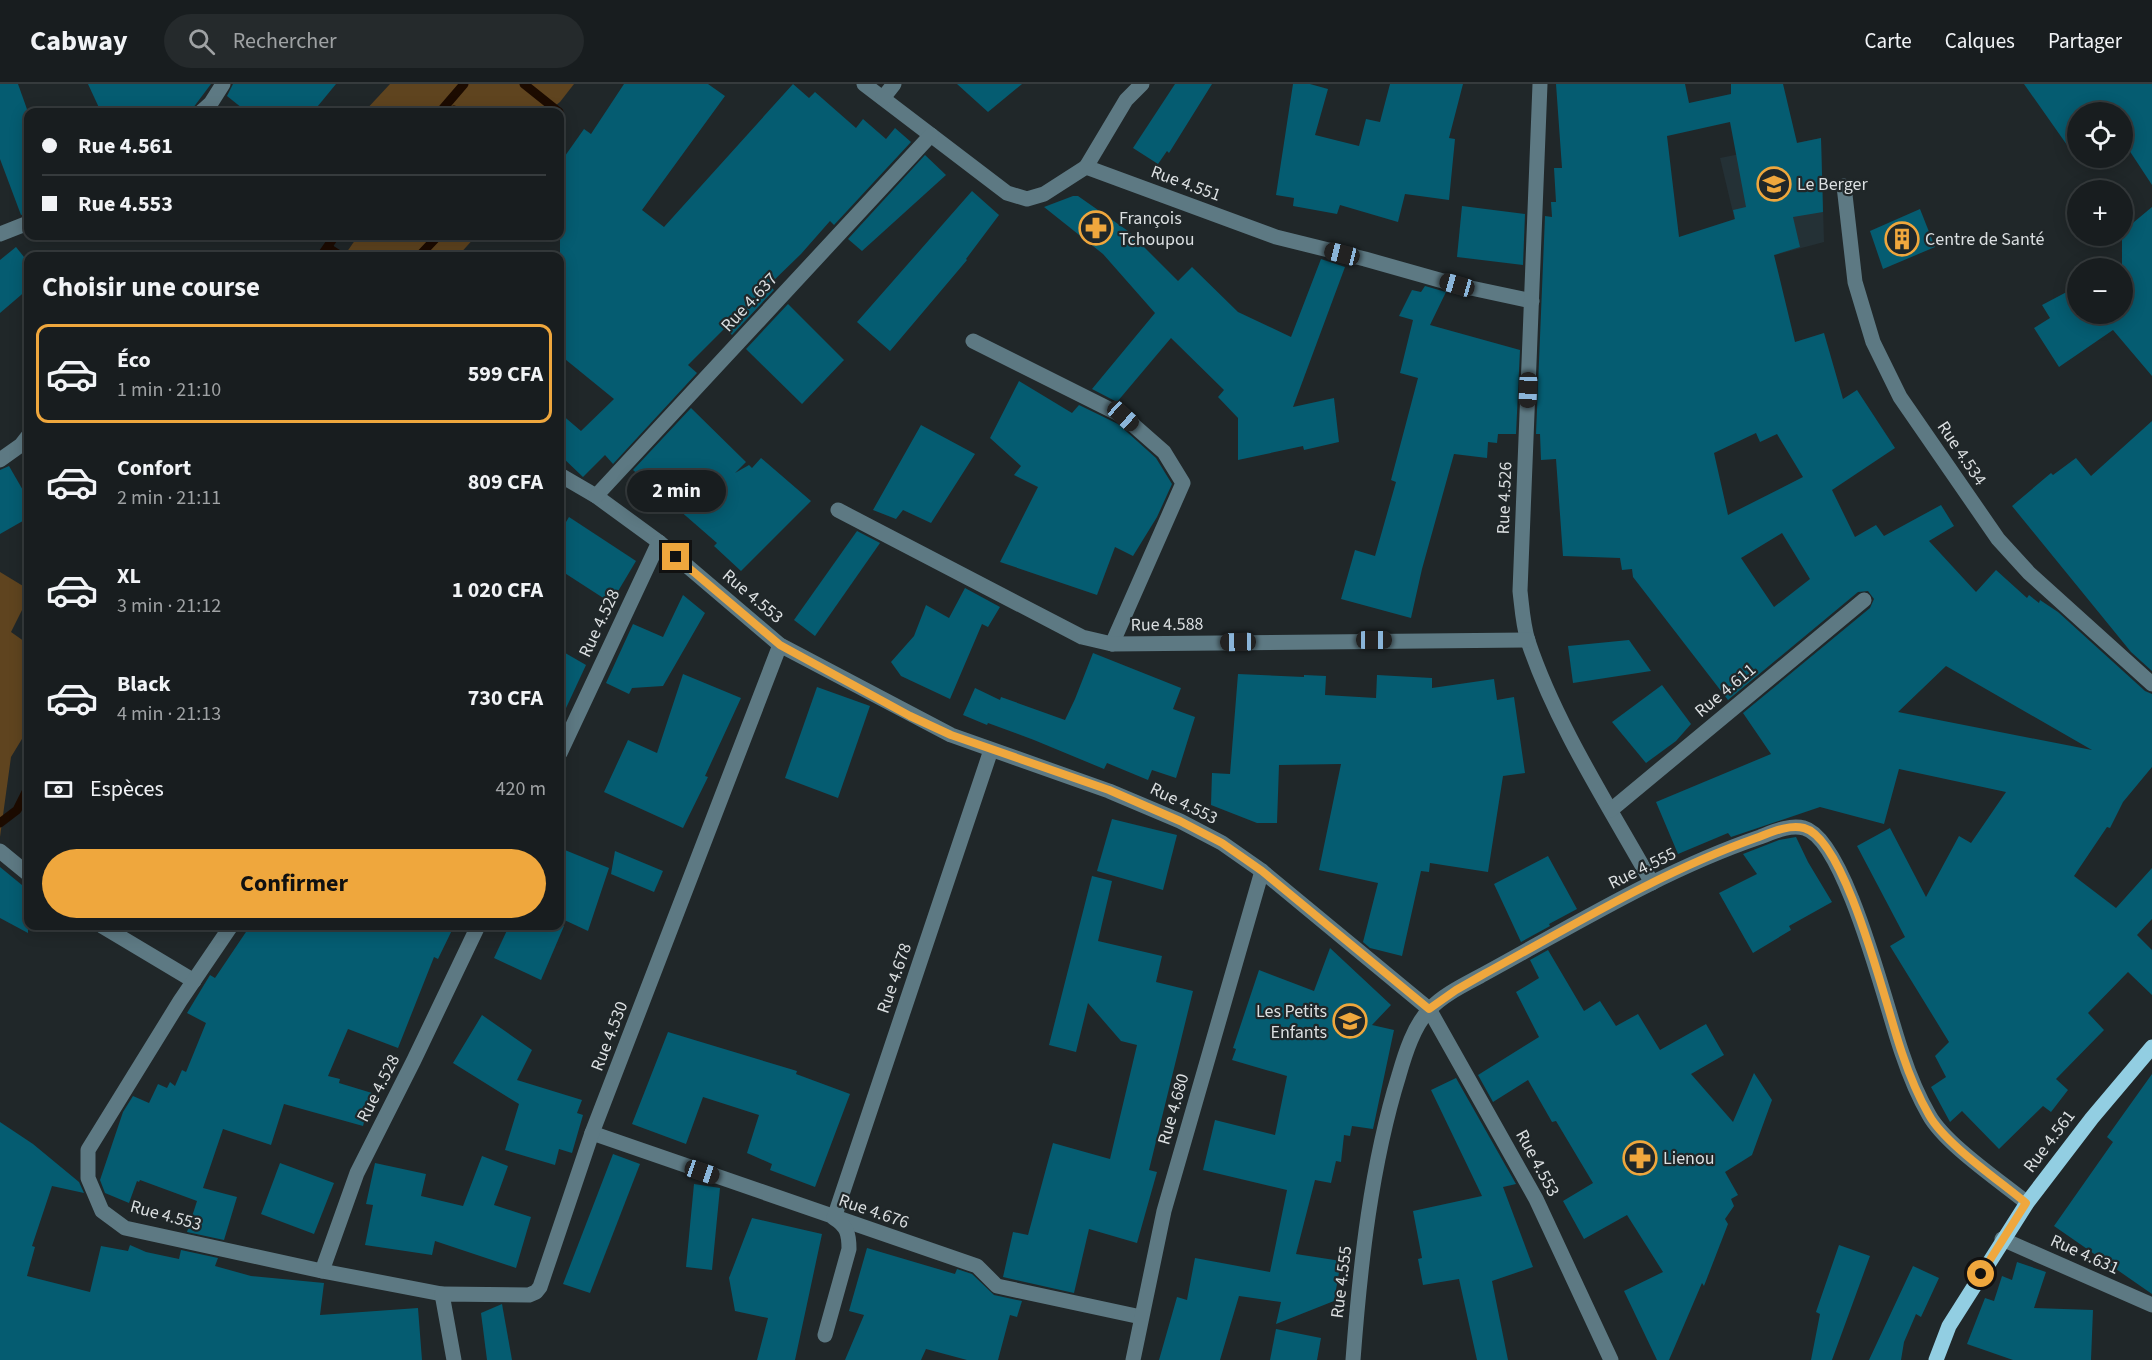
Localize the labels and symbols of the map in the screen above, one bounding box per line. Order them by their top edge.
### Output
street label: Rue 4.551 [1147,159,1224,208]
school or university icon: Le Berger [1756,166,1792,202]
place label: Le Berger [1797,172,1868,197]
place label: François Tchoupou [1119,206,1195,252]
pharmacy icon: François Tchoupou [1078,210,1114,246]
building icon: Centre de Santé [1884,221,1920,257]
place label: Centre de Santé [1925,227,2045,252]
car [1322,241,1362,267]
street label: Rue 4.637 [715,267,783,337]
car [1437,271,1477,299]
car [1518,372,1538,408]
car [1104,397,1142,435]
street label: Rue 4.534 [1931,416,1992,491]
street label: Rue 4.526 [1491,461,1518,535]
callout: 2 min [626,470,726,512]
route end [662,543,689,570]
street label: Rue 4.553 [717,563,789,629]
street label: Rue 4.528 [573,585,626,661]
street label: Rue 4.588 [1130,611,1204,638]
car [1356,631,1392,649]
car [1220,633,1256,651]
street label: Rue 4.611 [1689,657,1761,723]
street label: Rue 4.553 [1146,776,1222,831]
street label: Rue 4.555 [1604,841,1680,896]
street label: Rue 4.678 [871,940,918,1017]
street label: Rue 4.530 [585,998,634,1075]
place label: Les Petits Enfants [1256,999,1327,1045]
school or university icon: Les Petits Enfants [1332,1003,1368,1039]
street label: Rue 4.528 [351,1050,406,1126]
street label: Rue 4.680 [1151,1071,1196,1148]
street label: Rue 4.561 [2018,1105,2081,1178]
street label: Rue 4.553 [1509,1125,1566,1201]
pharmacy icon: Lienou [1622,1140,1658,1176]
place label: Lienou [1663,1146,1715,1171]
car [682,1158,722,1186]
street label: Rue 4.676 [835,1188,912,1235]
street label: Rue 4.553 [127,1194,204,1237]
street label: Rue 4.631 [2046,1228,2123,1281]
street label: Rue 4.555 [1325,1244,1358,1320]
route start [1967,1260,1994,1287]

